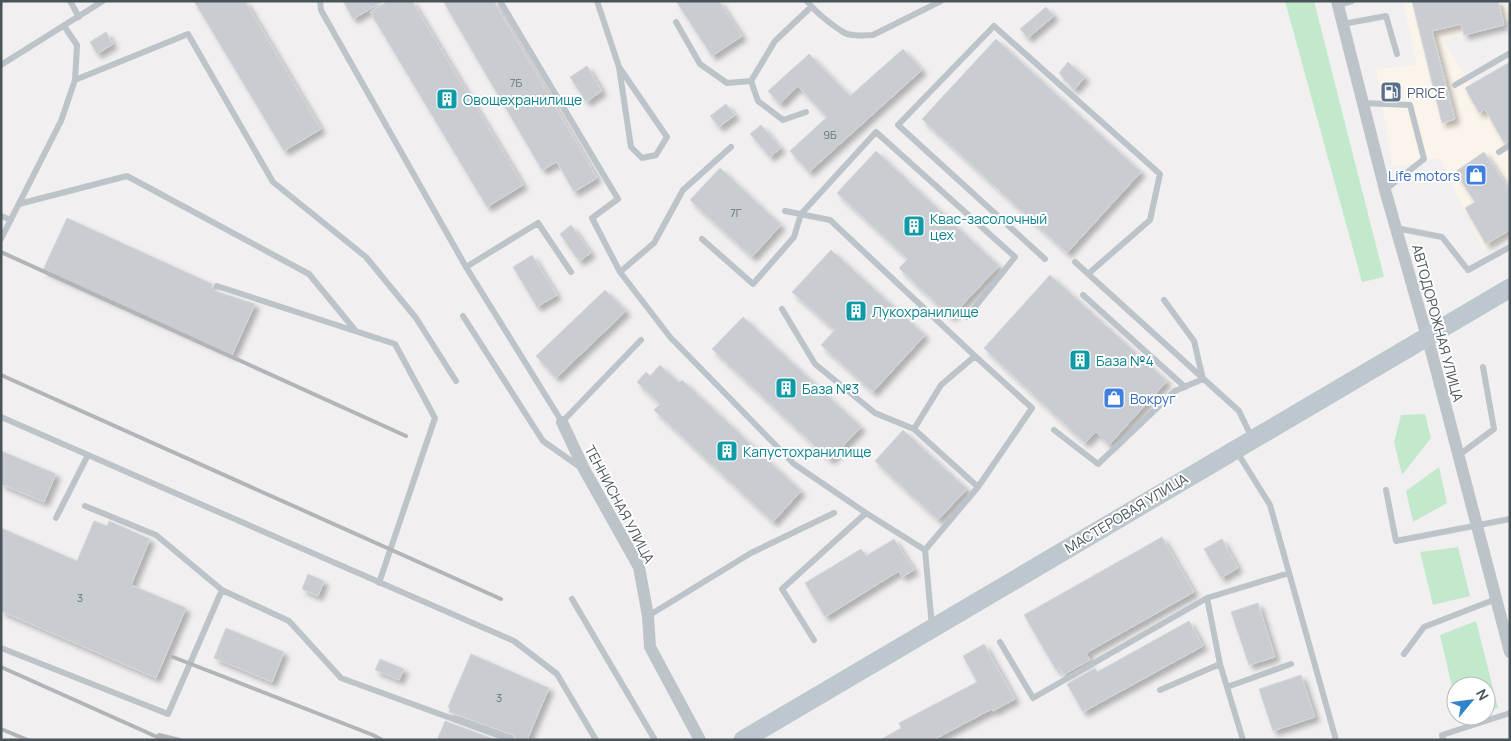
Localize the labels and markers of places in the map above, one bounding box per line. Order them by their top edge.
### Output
fuel station icon: PRICE [1379,80,1403,104]
place label: PRICE [1407,83,1446,102]
building icon: Овощехранилище [435,87,459,111]
place label: Овощехранилище [463,90,582,109]
shop icon: Life motors [1464,163,1488,187]
place label: Life motors [1388,166,1460,185]
place label: Квас-засолочный цех [930,209,1047,244]
building icon: Квас-засолочный цех [902,214,926,238]
building icon: Лукохранилище [844,299,868,323]
place label: Лукохранилище [872,302,979,321]
building icon: База №4 [1068,348,1092,372]
place label: База №4 [1096,351,1154,370]
building icon: База №3 [774,376,798,400]
place label: База №3 [802,379,859,398]
shop icon: Вокруг [1102,386,1126,410]
place label: Вокруг [1130,389,1176,408]
building icon: Капустохранилище [715,439,739,463]
place label: Капустохранилище [743,442,871,461]

